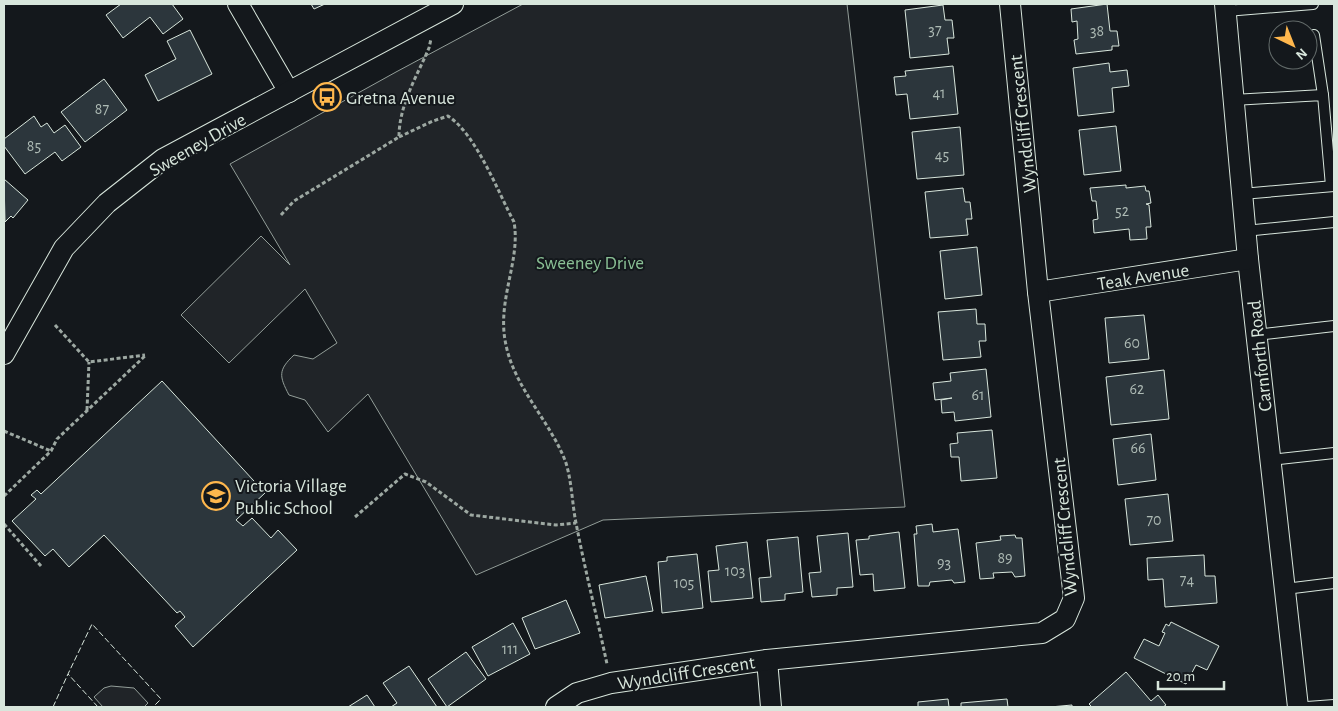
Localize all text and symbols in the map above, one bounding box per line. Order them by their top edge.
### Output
north arrow [1268,20,1318,70]
house number: 37 [928,22,942,38]
house number: 38 [1090,23,1104,39]
text: N [1293,45,1310,62]
street label: Wyndcliff Crescent [1007,54,1040,194]
bus stop icon: Gretna Avenue [312,82,342,112]
house number: 41 [932,85,946,101]
place label: Gretna Avenue [346,89,455,108]
house number: 87 [95,101,109,117]
street label: Sweeney Drive [146,110,249,181]
house number: 85 [27,138,41,154]
house number: 45 [935,147,949,163]
house number: 52 [1115,203,1129,219]
park label: Sweeney Drive [536,254,644,273]
street label: Teak Avenue [1096,261,1191,294]
street label: Carnforth Road [1245,299,1276,412]
house number: 60 [1124,335,1140,351]
house number: 62 [1130,381,1144,397]
house number: 61 [971,387,985,403]
house number: 66 [1130,440,1146,456]
street label: Wyndcliff Crescent [1050,457,1081,597]
place label: Victoria Village Public School [235,477,347,518]
school or university icon: Victoria Village Public School [201,481,231,511]
house number: 70 [1146,512,1162,528]
house number: 89 [997,550,1013,566]
house number: 93 [937,555,951,571]
house number: 103 [725,563,745,579]
house number: 74 [1180,572,1194,588]
house number: 105 [674,575,694,591]
house number: 111 [502,641,518,657]
street label: Wyndcliff Crescent [616,653,756,694]
scale bar [1158,658,1224,690]
text: 20 m [1166,669,1195,684]

